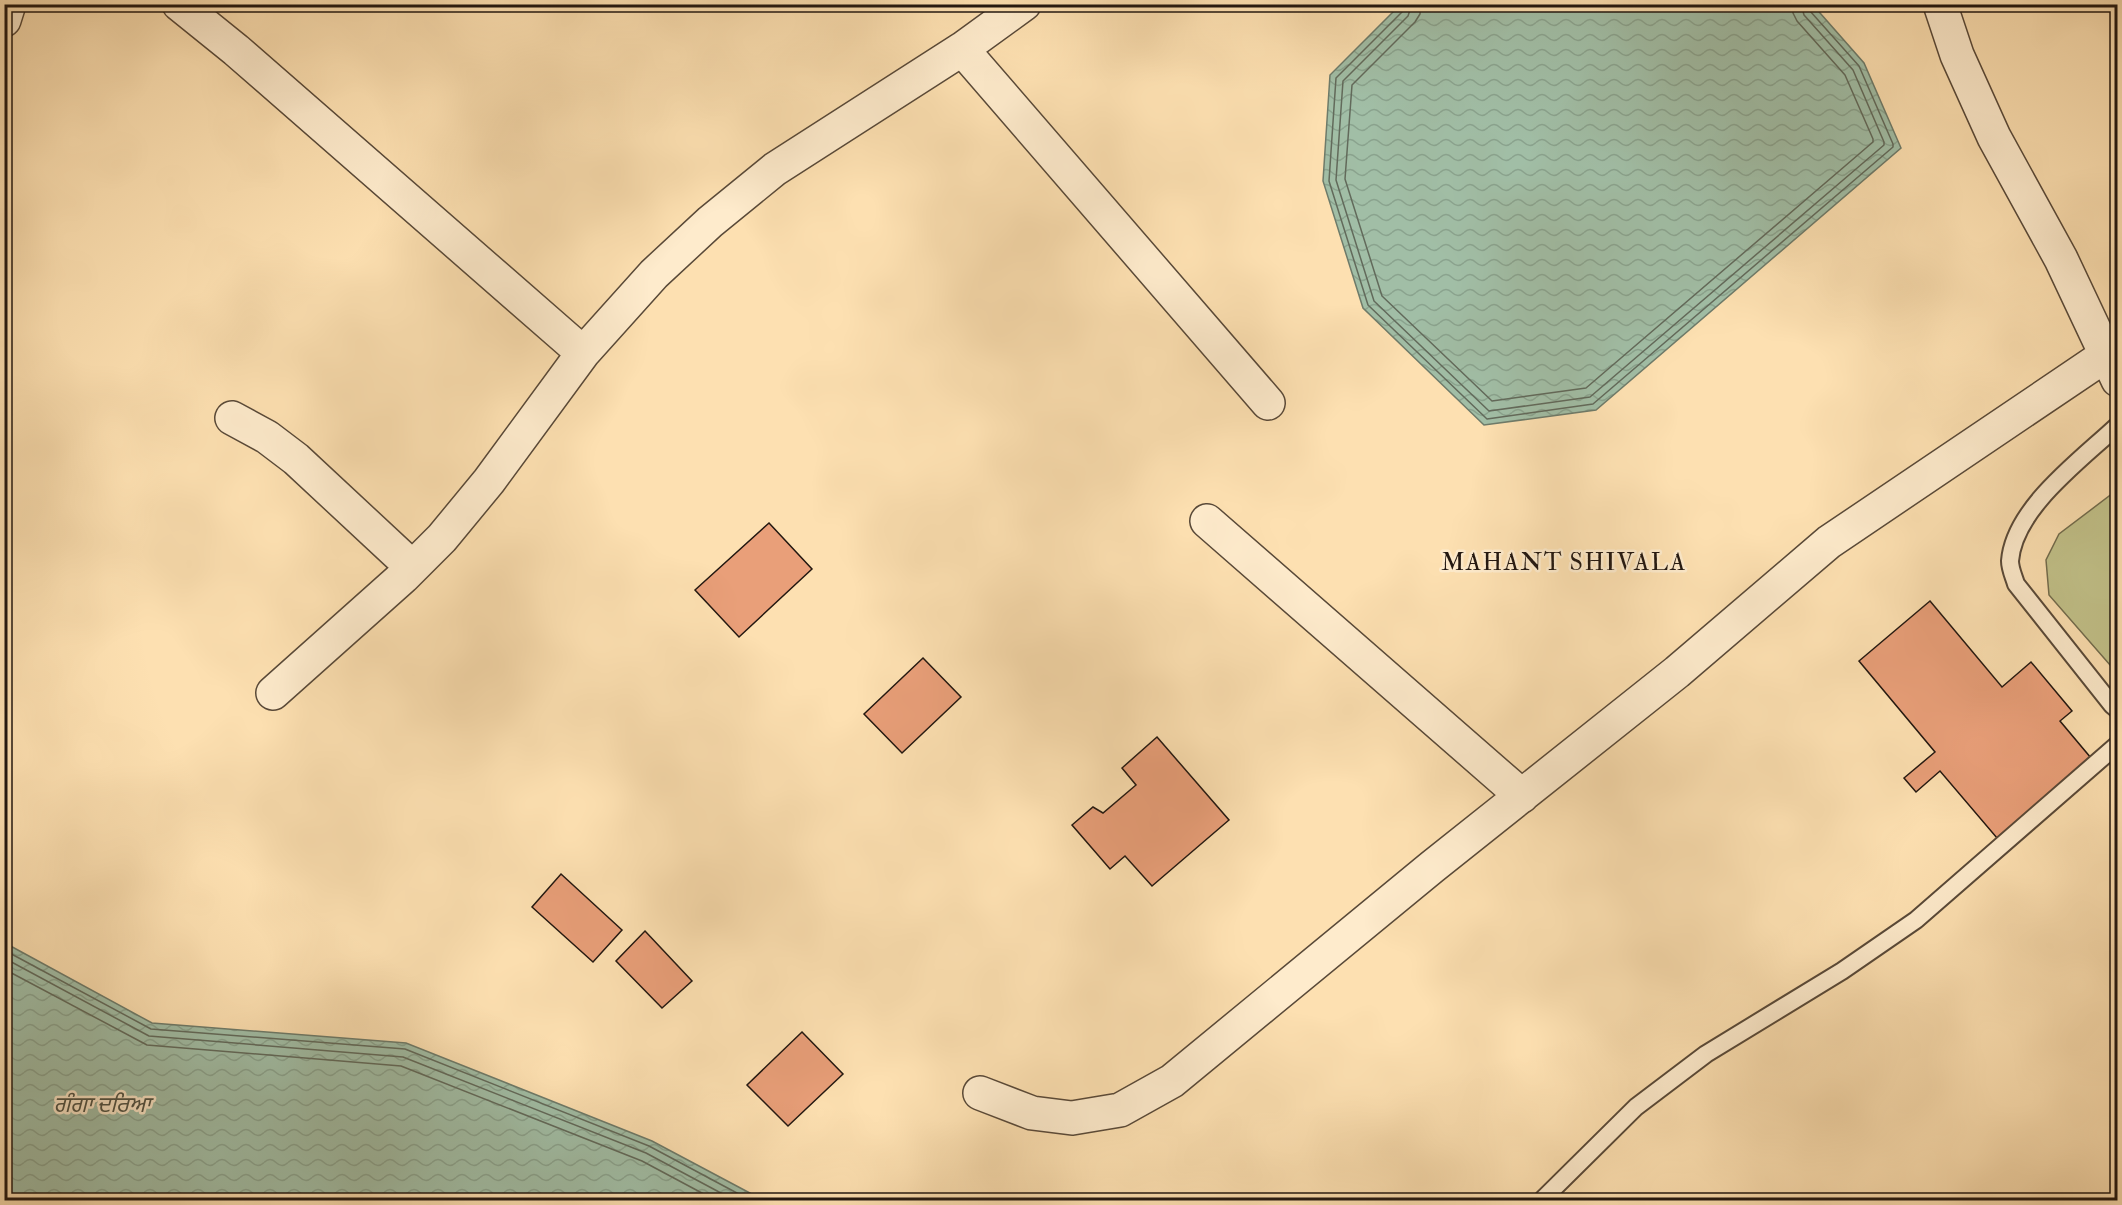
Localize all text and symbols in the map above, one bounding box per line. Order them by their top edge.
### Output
district label: MAHANT SHIVALA [1441,547,1687,578]
water label: ਗੰਗਾ ਦਰਿਆ [54,1091,155,1119]

